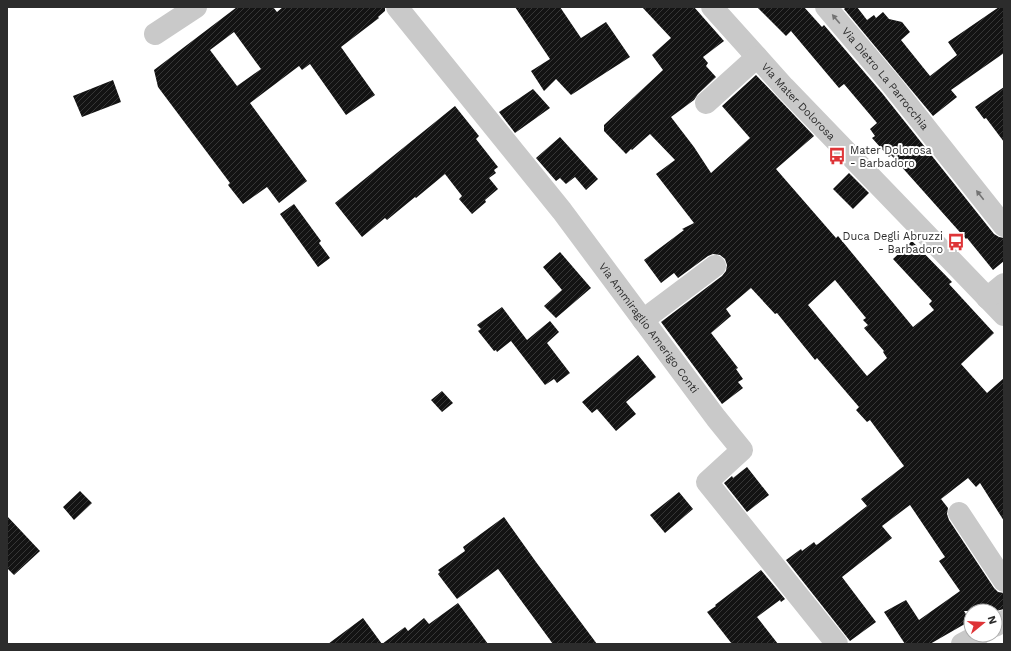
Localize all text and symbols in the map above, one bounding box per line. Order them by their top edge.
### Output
one-way arrow [831,13,840,24]
street label: Via Dietro La Parrocchia [839,25,931,133]
street label: Via Mater Dolorosa [758,60,838,143]
place label: Mater Dolorosa - Barbadoro [850,144,932,170]
bus stop icon: Mater Dolorosa - Barbadoro [827,146,847,166]
one-way arrow [975,190,984,201]
place label: Duca Degli Abruzzi - Barbadoro [843,230,943,256]
bus stop icon: Duca Degli Abruzzi - Barbadoro [946,232,966,252]
street label: Via Ammiraglio Amerigo Conti [596,260,701,396]
north arrow [963,603,1003,643]
text: N [985,614,999,626]

